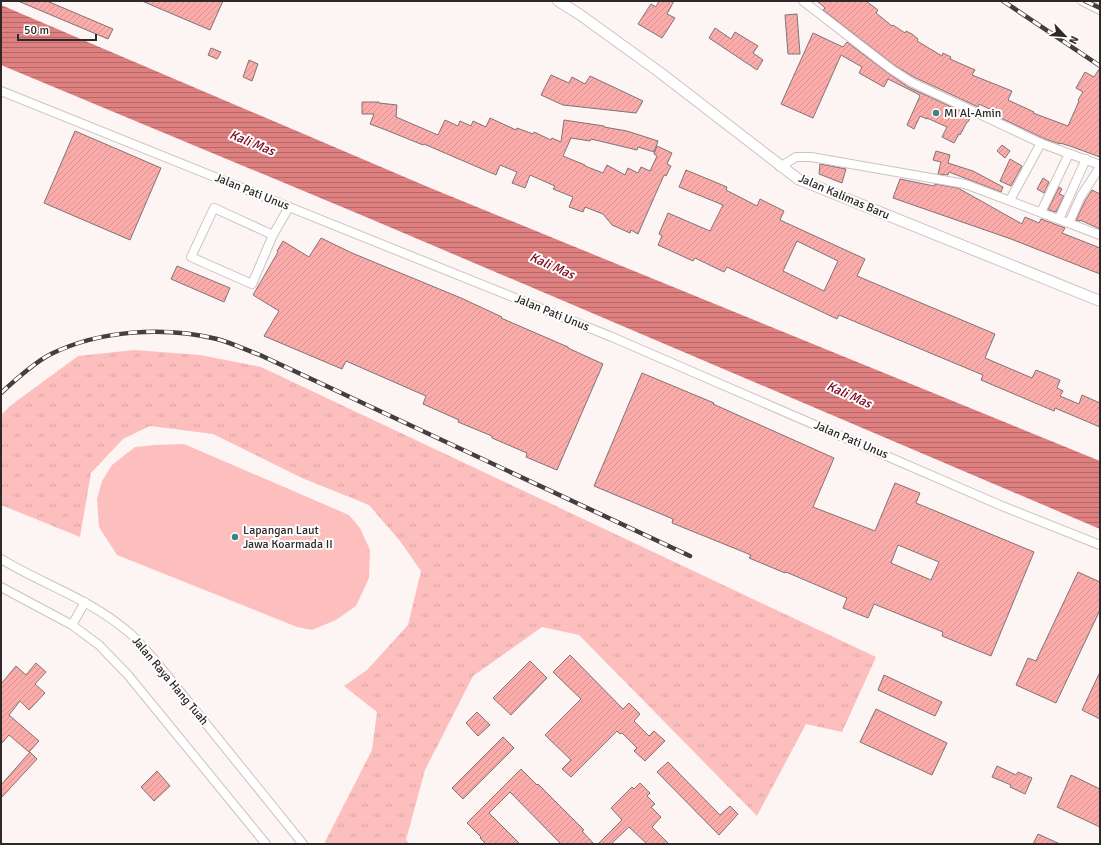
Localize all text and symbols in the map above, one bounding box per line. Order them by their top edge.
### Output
scale bar [18,16,96,42]
north arrow [1045,16,1085,56]
text: 50 m [24,23,49,38]
text: N [1066,34,1081,46]
place label: MI Al-Amin [944,106,1001,121]
marker: MI Al-Amin [931,108,941,118]
water label: Kali Mas [227,127,278,160]
street label: Jalan Pati Unus [213,170,291,214]
street label: Jalan Kalimas Baru [796,171,892,223]
water label: Kali Mas [527,249,578,283]
street label: Jalan Pati Unus [513,291,591,335]
water label: Kali Mas [824,378,875,412]
street label: Jalan Pati Unus [812,418,890,462]
place label: Lapangan Laut Jawa Koarmada II [243,523,333,552]
marker: Lapangan Laut Jawa Koarmada II [230,532,240,542]
street label: Jalan Raya Hang Tuah [129,634,211,728]

